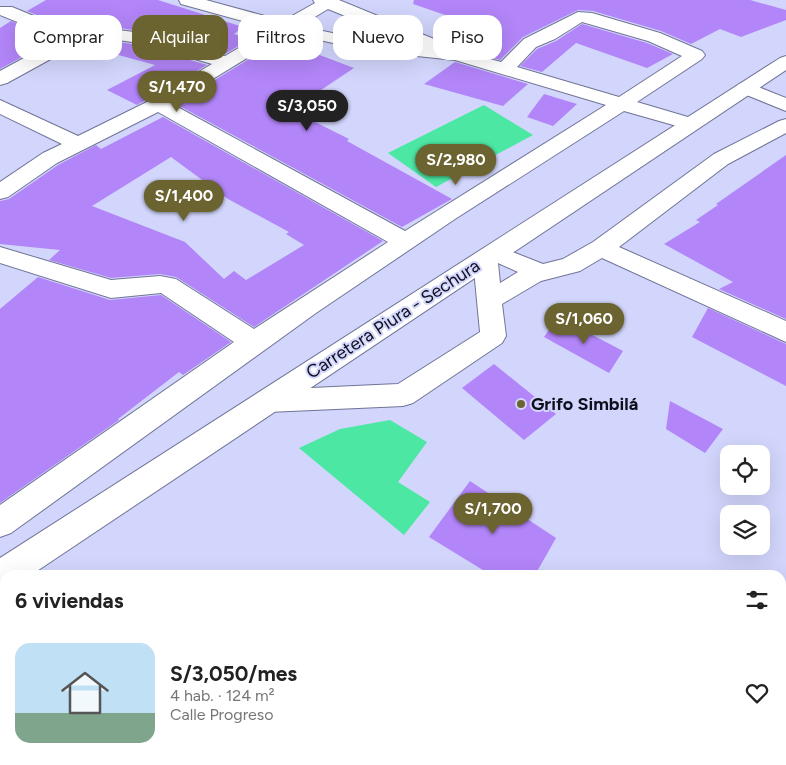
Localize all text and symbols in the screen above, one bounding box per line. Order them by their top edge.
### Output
chip: Comprar [15,15,122,60]
chip: Alquilar [132,15,228,60]
chip: Filtros [238,15,323,60]
chip: Nuevo [333,15,423,60]
chip: Piso [433,15,502,60]
pin: S/1,470 [131,70,223,113]
text: S/1,470 [149,77,205,96]
pin: S/3,050 [261,90,353,132]
text: S/3,050 [277,96,337,115]
pin: S/2,980 [410,144,502,186]
text: S/2,980 [426,150,486,169]
pin: S/1,400 [138,180,230,222]
text: S/1,400 [155,186,213,205]
street label: Carretera Piura - Sechura [302,255,484,383]
pin: S/1,060 [538,302,630,345]
text: S/1,060 [555,309,613,328]
place label: Grifo Simbilá [531,393,638,415]
marker: Grifo Simbilá [515,398,527,410]
map controls [720,445,770,555]
button: locate [720,445,770,495]
pin: S/1,700 [447,492,539,535]
text: S/1,700 [464,499,522,518]
button: layers [720,505,770,555]
icon: filters [743,586,771,614]
text: 6 viviendas [15,588,124,613]
text: S/3,050/mes [170,661,297,686]
icon: home [55,663,115,723]
icon: heart [743,679,771,707]
text: 4 hab. · 124 m² [170,686,274,705]
text: Calle Progreso [170,705,274,724]

